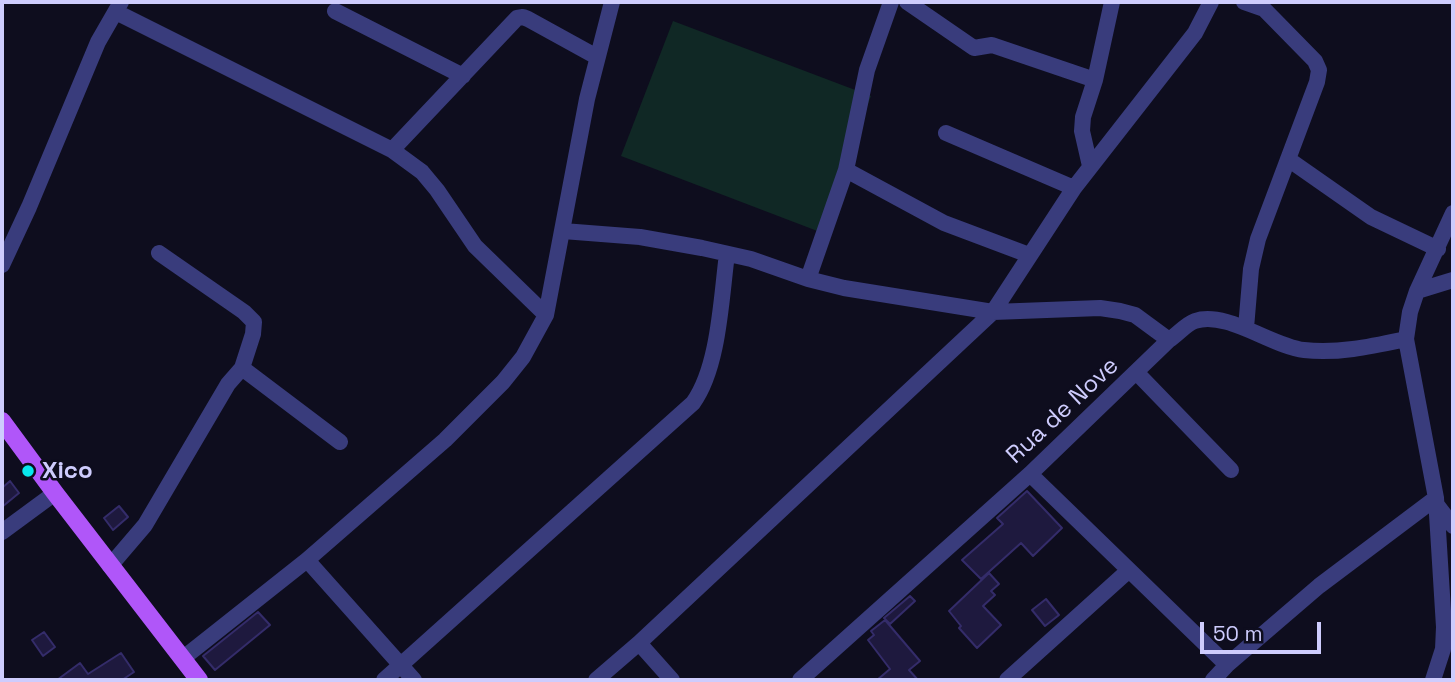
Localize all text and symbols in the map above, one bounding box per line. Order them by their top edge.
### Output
street label: Rua de Nove [1001,352,1125,470]
place label: Xico [42,457,93,485]
marker: Xico [20,463,36,479]
scale bar [1203,608,1324,652]
text: 50 m [1213,620,1263,647]

